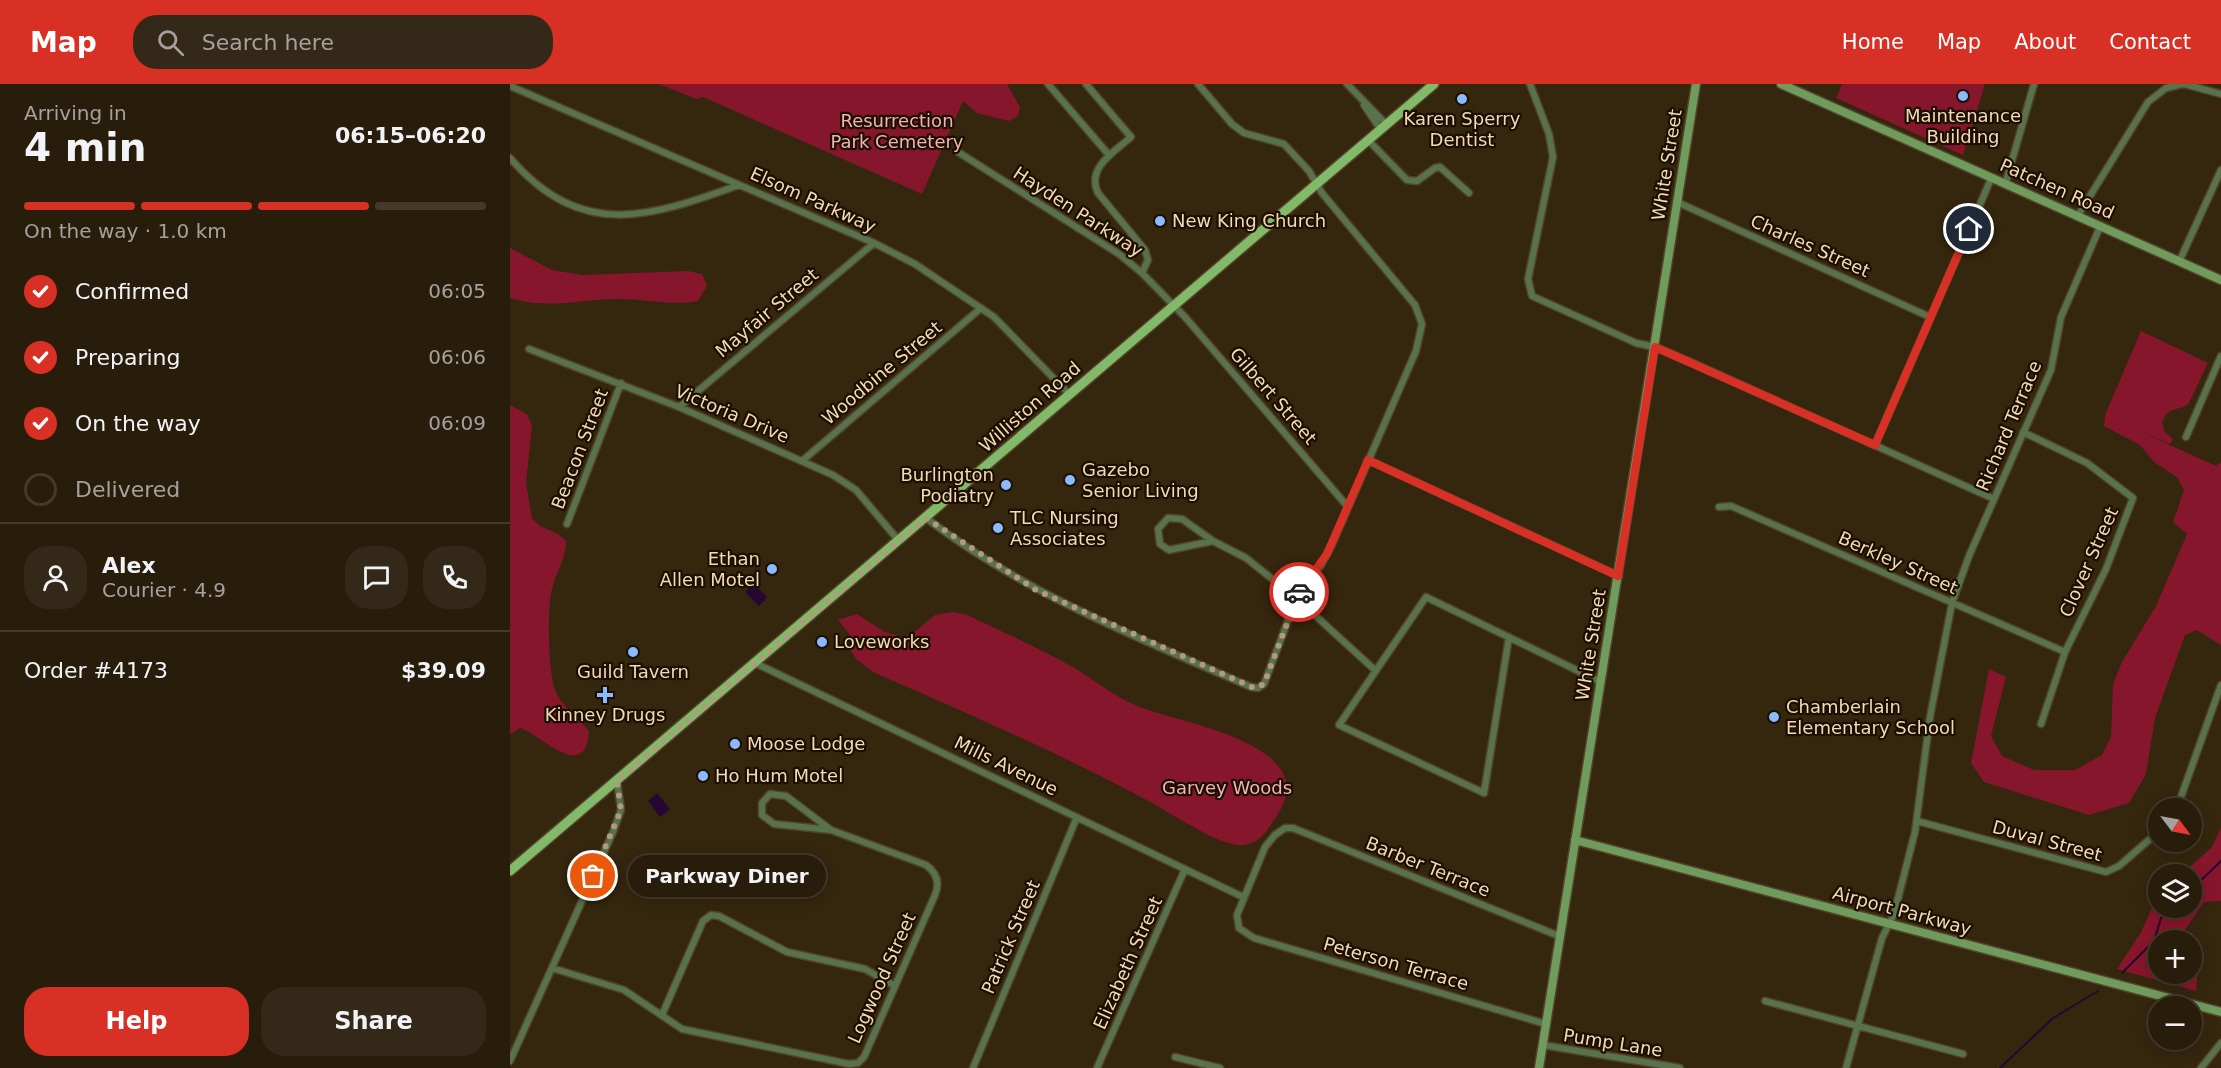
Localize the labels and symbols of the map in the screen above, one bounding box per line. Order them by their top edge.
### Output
marker: Maintenance Building [1956,89,1970,103]
marker: Karen Sperry Dentist [1455,92,1469,106]
place label: Maintenance Building [1905,105,2021,147]
place label: Karen Sperry Dentist [1404,108,1521,150]
street label: White Street [1647,108,1686,222]
park label: Resurrection Park Cemetery [830,110,964,152]
street label: Patchen Road [1997,154,2118,223]
street label: Elsom Parkway [747,162,880,237]
street label: Hayden Parkway [1010,162,1147,261]
pin [1943,203,1994,254]
place label: New King Church [1172,210,1326,231]
street label: Charles Street [1747,210,1873,281]
marker: New King Church [1153,214,1167,228]
street label: Mayfair Street [711,264,822,362]
street label: Woodbine Street [818,317,946,429]
street label: Gilbert Street [1226,343,1321,448]
street label: Williston Road [975,357,1085,456]
street label: Richard Terrace [1972,357,2045,494]
street label: Victoria Drive [672,380,792,447]
street label: Beacon Street [547,386,612,512]
place label: Gazebo Senior Living [1082,459,1199,501]
place label: Burlington Podiatry [901,464,994,506]
marker: Gazebo Senior Living [1063,473,1077,487]
marker: Burlington Podiatry [999,478,1013,492]
street label: Clover Street [2055,504,2122,620]
place label: TLC Nursing Associates [1009,507,1119,549]
marker: TLC Nursing Associates [991,521,1005,535]
street label: Berkley Street [1835,527,1961,598]
place label: Ethan Allen Motel [660,548,760,590]
marker: Ethan Allen Motel [765,562,779,576]
courier [1269,562,1329,622]
street label: White Street [1571,588,1610,702]
place label: Loveworks [834,631,929,652]
marker: Loveworks [815,635,829,649]
marker: Guild Tavern [626,645,640,659]
place label: Guild Tavern [577,661,689,682]
marker: Kinney Drugs [598,688,612,702]
place label: Chamberlain Elementary School [1786,696,1955,738]
place label: Kinney Drugs [545,704,665,725]
marker: Chamberlain Elementary School [1767,710,1781,724]
street label: Mills Avenue [951,731,1061,800]
place label: Moose Lodge [747,733,865,754]
marker: Moose Lodge [728,737,742,751]
place label: Ho Hum Motel [715,765,843,786]
marker: Ho Hum Motel [696,769,710,783]
park label: Garvey Woods [1162,777,1292,798]
north arrow [2148,798,2202,852]
street label: Duval Street [1990,816,2104,865]
street label: Barber Terrace [1363,832,1493,901]
pin [567,850,618,901]
callout: Parkway Diner [629,855,827,897]
street label: Patrick Street [977,877,1044,997]
street label: Airport Parkway [1831,882,1974,939]
street label: Elizabeth Street [1089,893,1166,1033]
street label: Logwood Street [843,909,920,1046]
street label: Peterson Terrace [1321,933,1471,994]
street label: Pump Lane [1562,1024,1664,1061]

